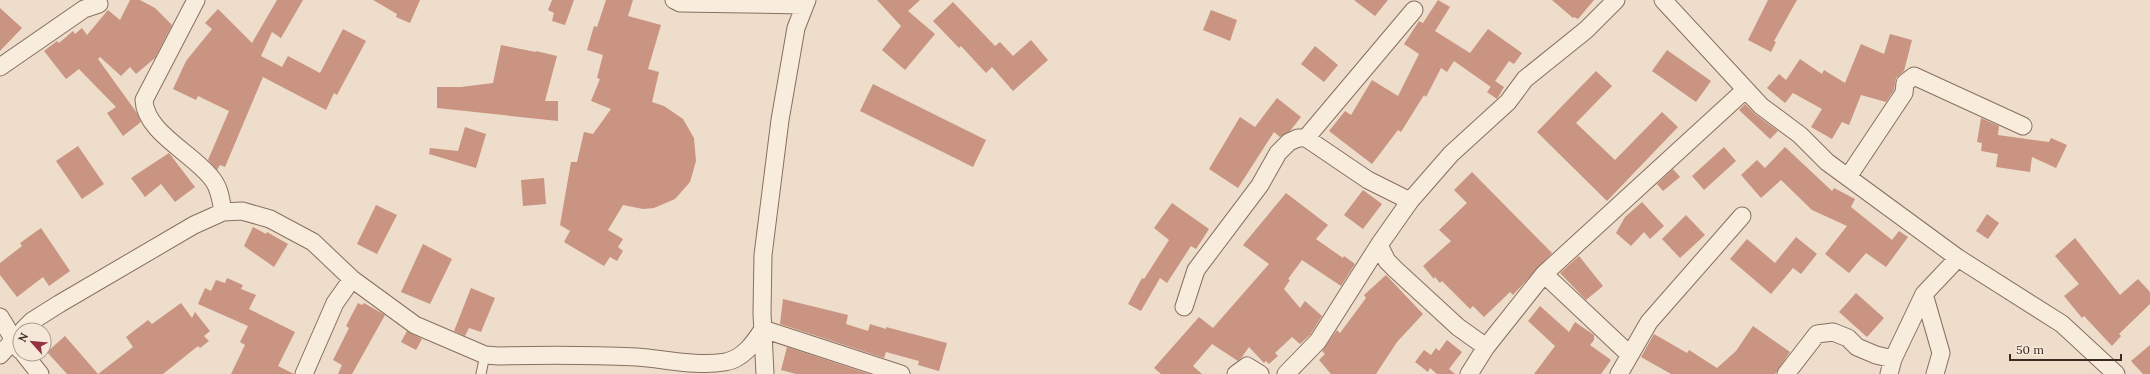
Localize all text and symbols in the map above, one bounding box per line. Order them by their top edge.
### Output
north arrow [12,322,52,362]
text: N [15,330,31,344]
scale bar [2010,336,2121,362]
text: 50 m [2016,342,2044,357]

